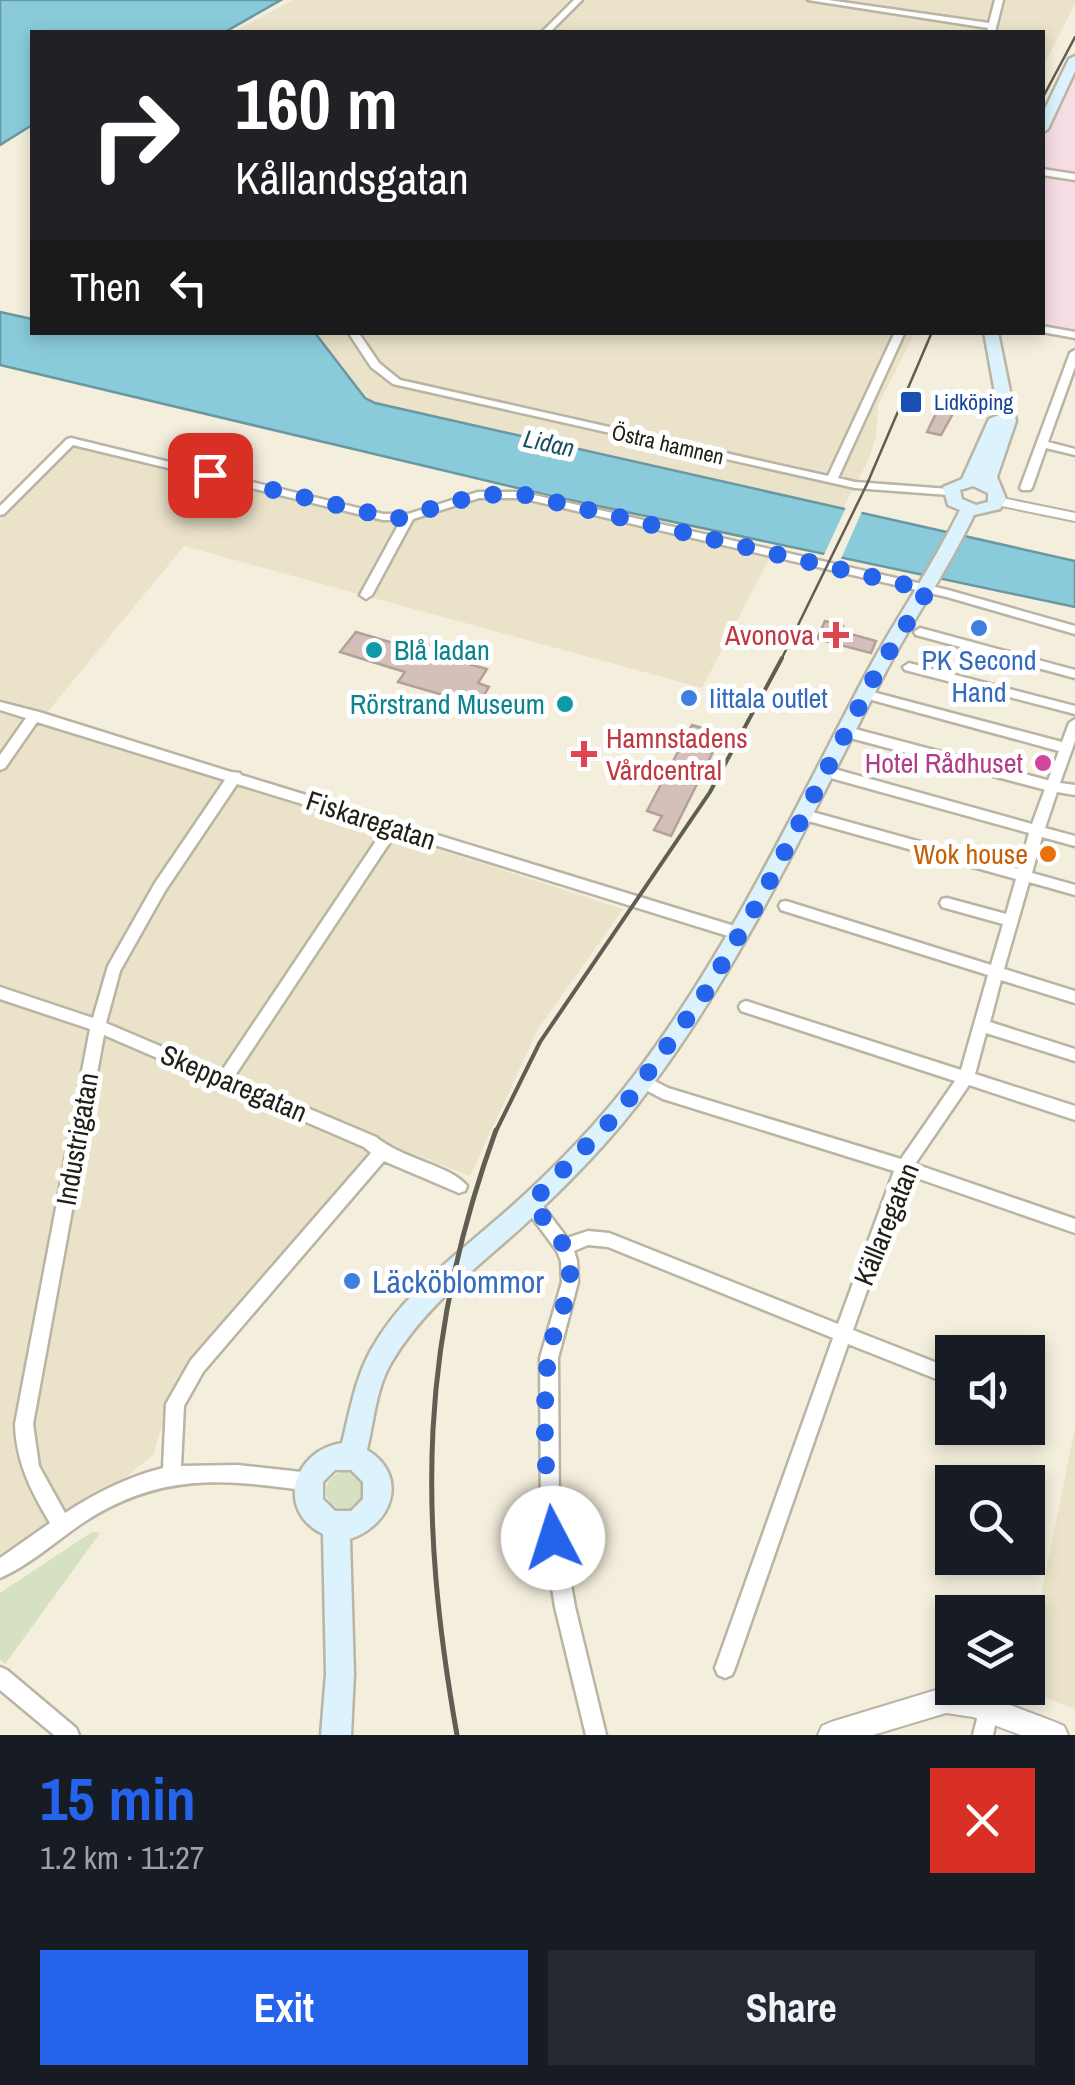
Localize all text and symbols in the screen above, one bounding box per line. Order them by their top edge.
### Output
text: 160 m [235,57,398,151]
icon: right [70,70,200,200]
text: Kållandsgatan [235,147,469,208]
icon: left [161,260,216,315]
text: Then [70,262,141,313]
place label: Lidköping [934,387,1013,417]
marker: Lidköping [898,389,924,415]
street label: Östra hamnen [609,417,727,471]
water label: Lidan [520,421,578,465]
pin [168,433,253,518]
icon: arrive [183,448,238,503]
place label: Avonova [724,616,814,654]
marker: PK Second Hand [968,617,990,639]
marker: Avonova [823,622,849,648]
place label: Blå ladan [394,631,490,669]
marker: Blå ladan [363,639,385,661]
place label: PK Second Hand [922,641,1036,711]
place label: Iittala outlet [709,679,828,717]
place label: Rörstrand Museum [350,685,545,723]
marker: Iittala outlet [678,687,700,709]
marker: Rörstrand Museum [554,693,576,715]
place label: Hamnstadens Vårdcentral [606,719,748,789]
marker: Hamnstadens Vårdcentral [571,741,597,767]
place label: Hotel Rådhuset [865,744,1023,782]
marker: Hotel Rådhuset [1032,752,1054,774]
street label: Fiskaregatan [301,781,441,859]
place label: Wok house [914,835,1028,873]
marker: Wok house [1037,843,1059,865]
street label: Skepparegatan [155,1035,313,1131]
street label: Industrigatan [47,1070,107,1208]
street label: Källaregatan [844,1157,928,1291]
place label: Läcköblommor [372,1260,544,1303]
marker: Läcköblommor [341,1270,363,1292]
map controls [935,1335,1045,1705]
button: sound [935,1335,1045,1445]
button: search [935,1465,1045,1575]
position arrow [501,1486,605,1590]
button: layers [935,1595,1045,1705]
text: 15 min [40,1758,196,1839]
button: close [930,1768,1035,1873]
text: 1.2 km · 11:27 [40,1836,204,1879]
button: Exit [40,1950,528,2065]
button: Share [548,1950,1035,2065]

